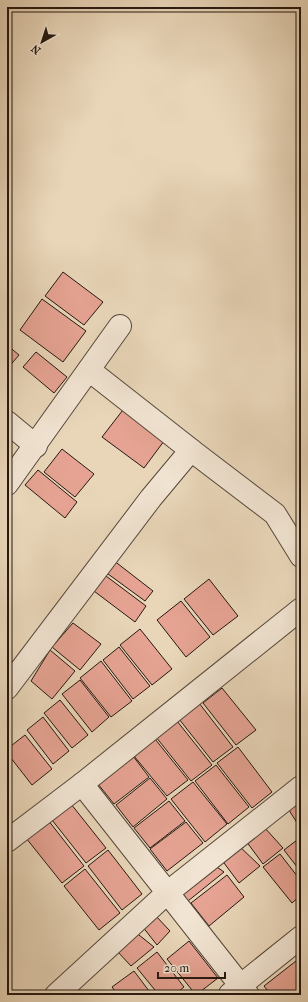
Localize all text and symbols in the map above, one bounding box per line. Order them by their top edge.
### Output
north arrow [22,22,62,62]
text: N [28,41,43,57]
scale bar [158,954,225,980]
text: 20 m [164,961,189,975]

